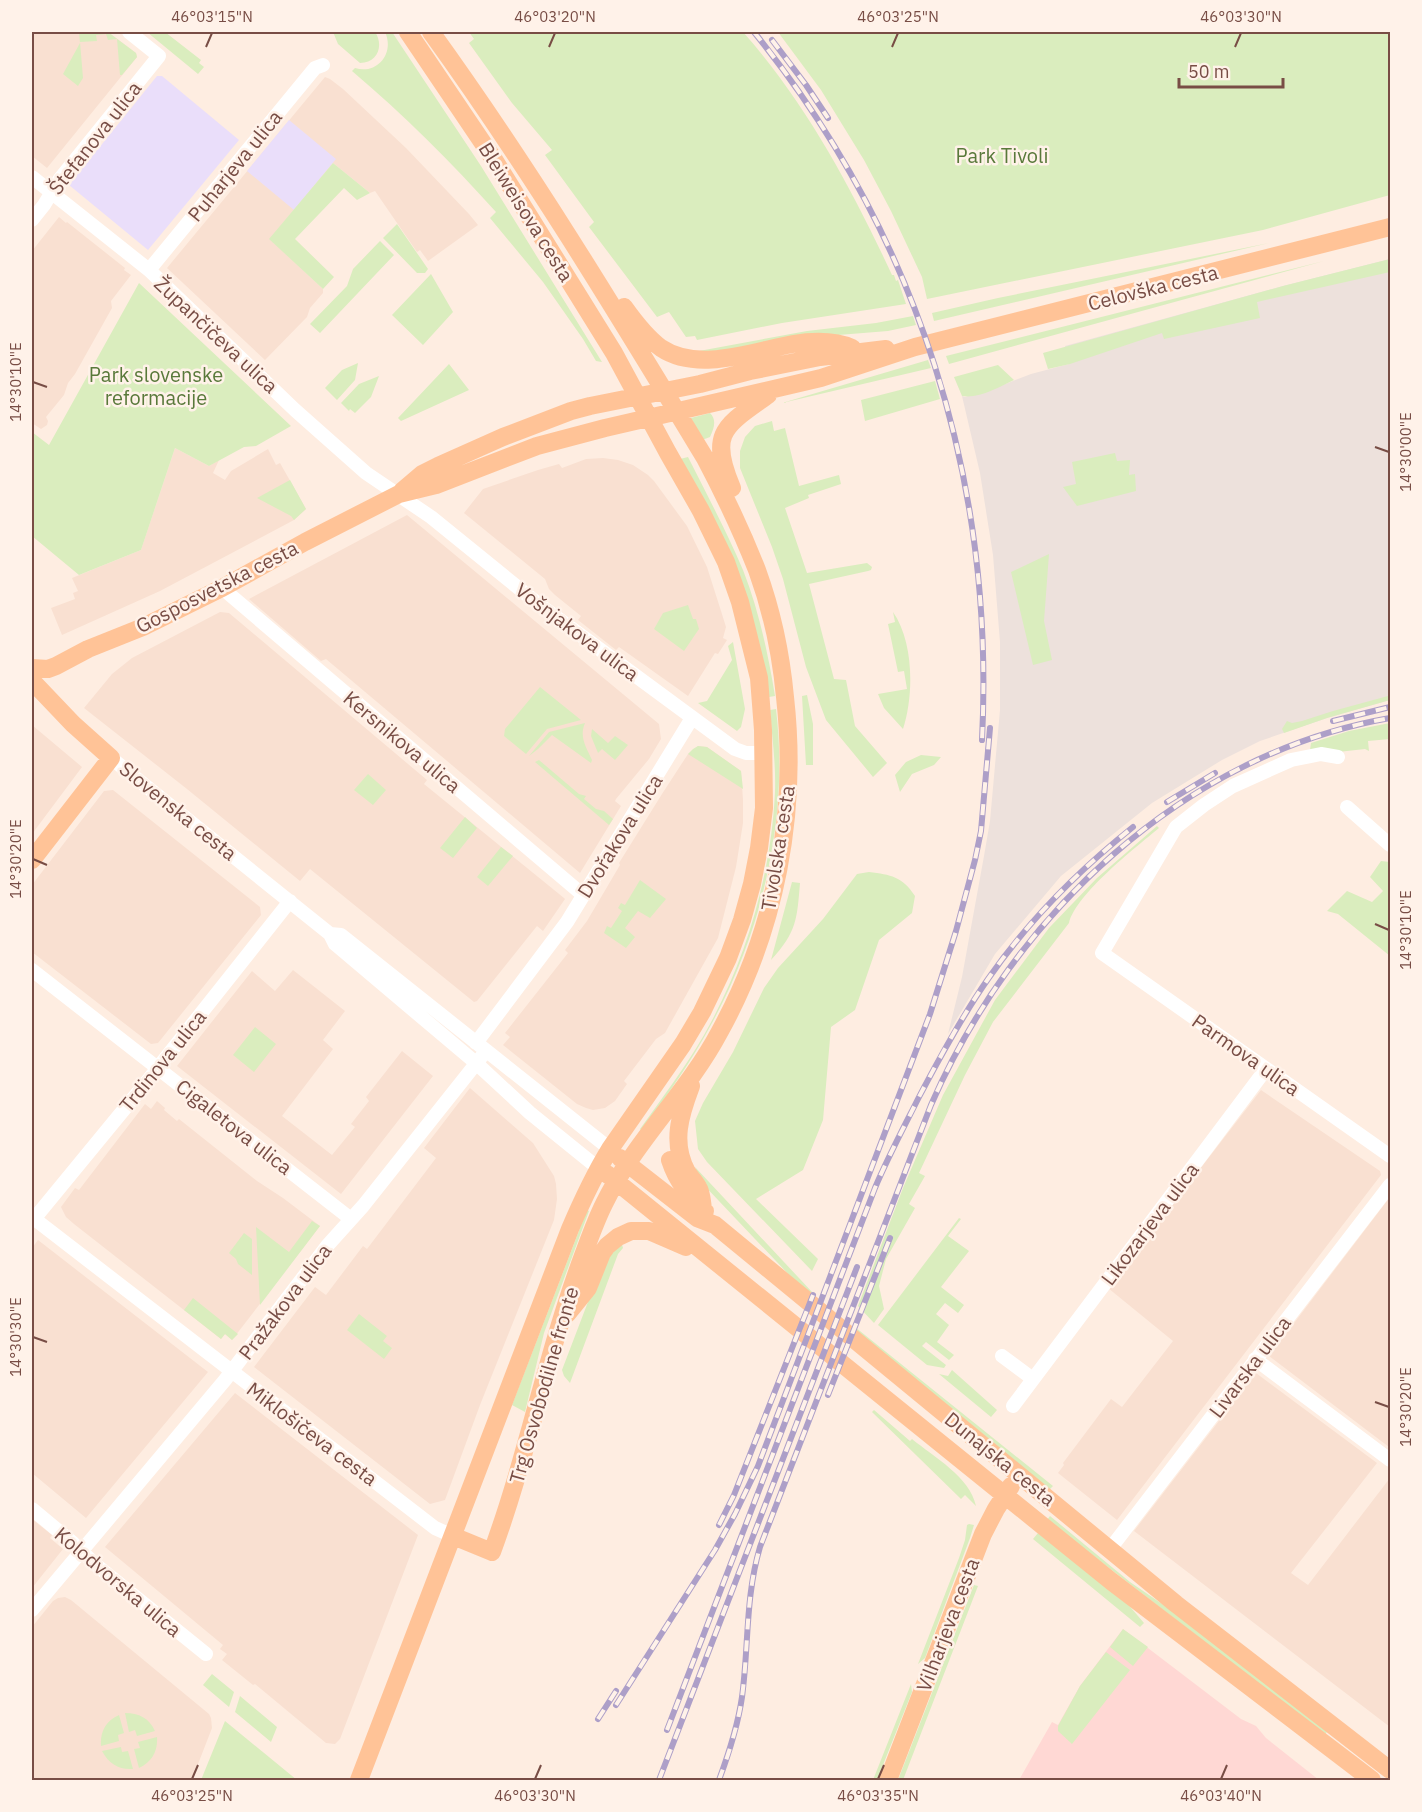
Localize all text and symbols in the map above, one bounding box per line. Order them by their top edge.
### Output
text: 46°03'15"N [171,7,253,26]
text: 46°03'20"N [514,7,596,26]
text: 46°03'25"N [857,7,939,26]
text: 46°03'30"N [1200,7,1282,26]
scale bar [1179,51,1282,89]
text: 50 m [1188,60,1230,83]
street label: Štefanova ulica [42,75,148,200]
street label: Puharjeva ulica [181,104,288,227]
street label: Bleiweisova cesta [473,137,580,287]
park label: Park Tivoli [956,142,1048,169]
street label: Celovška cesta [1085,258,1221,317]
street label: Župančičeva ulica [149,270,284,399]
text: 14°30'10"E [6,342,25,422]
park label: Park slovenske reformacije [89,361,223,411]
text: 14°30'00"E [1396,412,1415,492]
street label: Gosposvetska cesta [131,534,303,639]
street label: Vošnjakova ulica [510,576,645,687]
street label: Kersnikova ulica [338,685,467,799]
street label: Slovenska cesta [114,755,243,867]
street label: Dvořakova ulica [571,768,669,903]
street label: Tivolska cesta [754,783,801,913]
text: 14°30'20"E [6,819,25,899]
text: 14°30'10"E [1396,890,1415,970]
street label: Trdinova ulica [113,1004,212,1118]
street label: Parmova ulica [1187,1007,1306,1102]
street label: Cigaletova ulica [171,1073,298,1181]
street label: Likozarjeva ulica [1095,1157,1205,1291]
street label: Pražakova ulica [232,1238,337,1365]
street label: Trg Osvobodilne fronte [503,1283,585,1486]
text: 14°30'30"E [6,1297,25,1377]
street label: Livarska ulica [1202,1310,1297,1423]
text: 14°30'20"E [1396,1367,1415,1447]
street label: Miklošičeva cesta [241,1376,383,1492]
street label: Dunajska cesta [939,1405,1062,1512]
street label: Kolodvorska ulica [49,1521,188,1643]
street label: Vilharjeva cesta [910,1554,986,1696]
text: 46°03'25"N [151,1786,233,1805]
text: 46°03'30"N [494,1786,576,1805]
text: 46°03'35"N [837,1786,919,1805]
text: 46°03'40"N [1180,1786,1262,1805]

